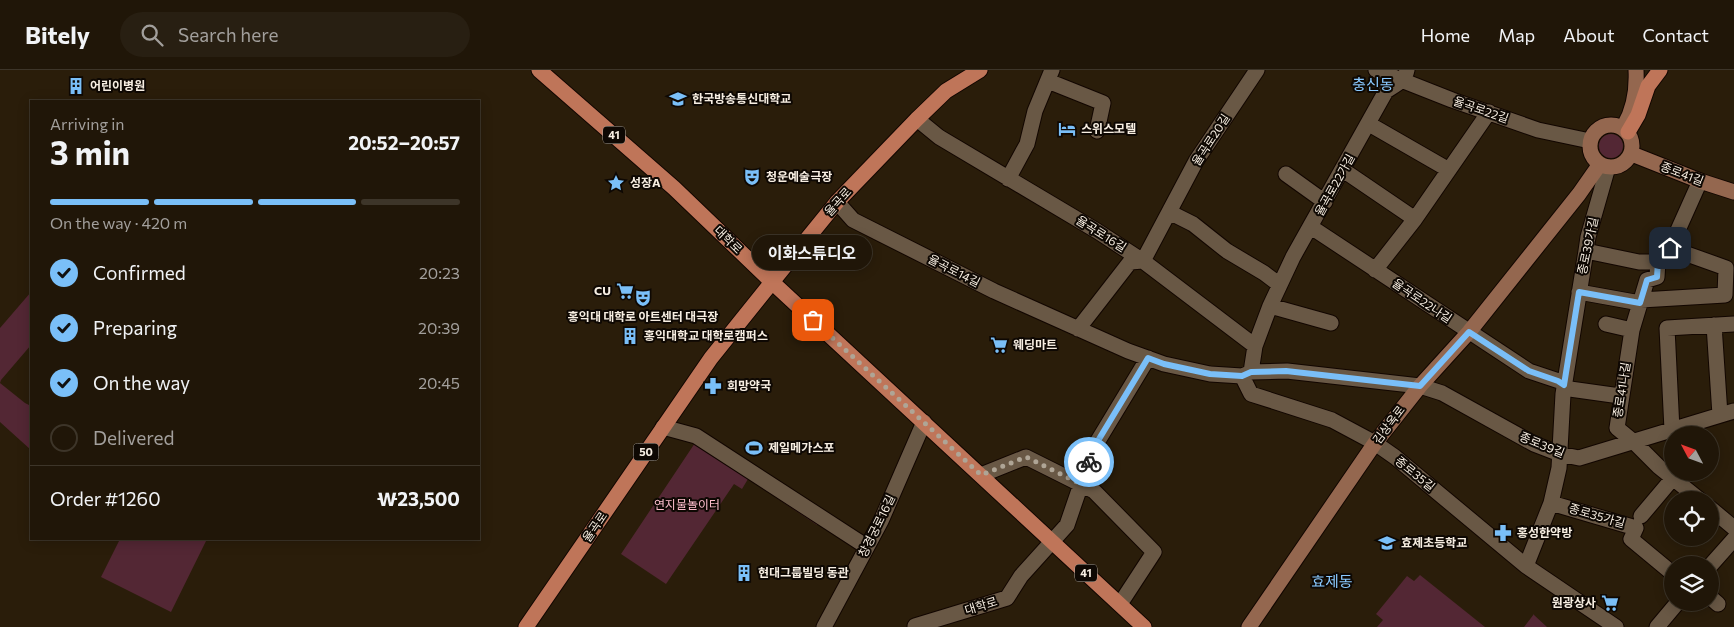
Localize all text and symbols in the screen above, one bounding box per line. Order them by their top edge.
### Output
search box [120,12,470,57]
text: Bitely [25,20,90,49]
icon: search [138,21,166,49]
text: Search here [178,23,278,46]
text: Home [1421,24,1470,46]
text: Map [1498,24,1535,46]
text: About [1563,24,1615,46]
text: Contact [1643,24,1709,46]
district label: 충신동 [1352,75,1394,93]
building icon: 어린이병원 [66,76,86,96]
place label: 어린이병원 [90,78,145,92]
school or university icon: 한국방송통신대학교 [668,89,688,109]
place label: 한국방송통신대학교 [692,91,791,105]
street label: 율곡로22길 [1452,93,1511,125]
street label: 율곡로20길 [1188,111,1232,168]
text: Arriving in [50,114,124,133]
hotel icon: 스위스모텔 [1057,119,1077,139]
place label: 스위스모텔 [1081,121,1136,135]
road number: 41 [603,126,625,144]
text: 20:52–20:57 [348,131,460,154]
text: 3 min [50,132,130,172]
street label: 율곡로22가길 [1311,151,1357,218]
street label: 종로41길 [1659,158,1706,188]
theatre icon: 청운예술극장 [742,167,762,187]
place label: 청운예술극장 [766,169,832,183]
place icon: 성장A [606,173,626,193]
place label: 성장A [630,175,661,189]
street label: 율곡로 [821,184,854,218]
street label: 율곡로16길 [1074,212,1129,254]
text: On the way · 420 m [50,213,187,232]
street label: 종로39가길 [1574,216,1600,276]
street label: 대학로 [712,223,745,256]
pin [1649,227,1691,269]
icon: home [1656,234,1684,262]
callout: 이화스튜디오 [753,235,873,270]
text: 이화스튜디오 [768,243,856,262]
street label: 율곡로14길 [926,251,983,289]
icon: check [50,259,78,287]
text: Confirmed [93,261,186,284]
text: 20:23 [419,263,460,282]
street label: 율곡로22나길 [1390,275,1455,325]
supermarket icon: CU [615,281,635,301]
place label: CU [594,283,611,297]
theatre icon: 홍익대 대학로 아트센터 대극장 [633,288,653,308]
pin [792,299,834,341]
icon: bag [799,306,827,334]
place label: 홍익대 대학로 아트센터 대극장 [568,309,718,323]
icon: check [50,314,78,342]
text: Preparing [93,316,177,339]
text: 20:39 [418,318,460,337]
building icon: 홍익대학교 대학로캠퍼스 [620,326,640,346]
place label: 홍익대학교 대학로캠퍼스 [644,328,768,342]
supermarket icon: 웨딩마트 [989,335,1009,355]
place label: 웨딩마트 [1013,337,1057,351]
street label: 종로41나길 [1610,361,1632,419]
icon: check [50,369,78,397]
text: On the way [93,371,190,394]
text: 20:45 [418,373,460,392]
pharmacy icon: 희망약국 [703,376,723,396]
place label: 희망약국 [727,378,771,392]
street label: 김상옥로 [1369,403,1407,446]
text: Delivered [93,426,174,449]
north arrow [1664,426,1719,481]
map controls [1664,426,1719,611]
street label: 종로39길 [1518,429,1567,459]
courier [1064,437,1114,487]
sports icon: 제일메가스포 [744,438,764,458]
place label: 제일메가스포 [768,440,834,454]
road number: 50 [634,444,658,461]
icon: bike [1075,448,1103,476]
street label: 종로35길 [1393,453,1438,493]
text: Order #1260 [50,487,161,510]
text: ₩23,500 [377,487,460,510]
button: locate [1664,491,1719,546]
street label: 창경궁로16길 [855,492,897,559]
park label: 연지물놀이터 [654,497,720,511]
street label: 종로35가길 [1568,500,1627,530]
street label: 율곡로 [579,509,609,544]
pharmacy icon: 홍성한약방 [1493,523,1513,543]
place label: 홍성한약방 [1517,525,1572,539]
school or university icon: 효제초등학교 [1377,533,1397,553]
place label: 효제초등학교 [1401,535,1467,549]
button: layers [1664,556,1719,611]
building icon: 현대그룹빌딩 동관 [734,563,754,583]
road number: 41 [1075,564,1097,582]
place label: 현대그룹빌딩 동관 [758,565,849,579]
district label: 효제동 [1311,572,1353,590]
supermarket icon: 원광상사 [1600,593,1620,613]
street label: 대학로 [963,594,999,617]
place label: 원광상사 [1552,595,1596,609]

